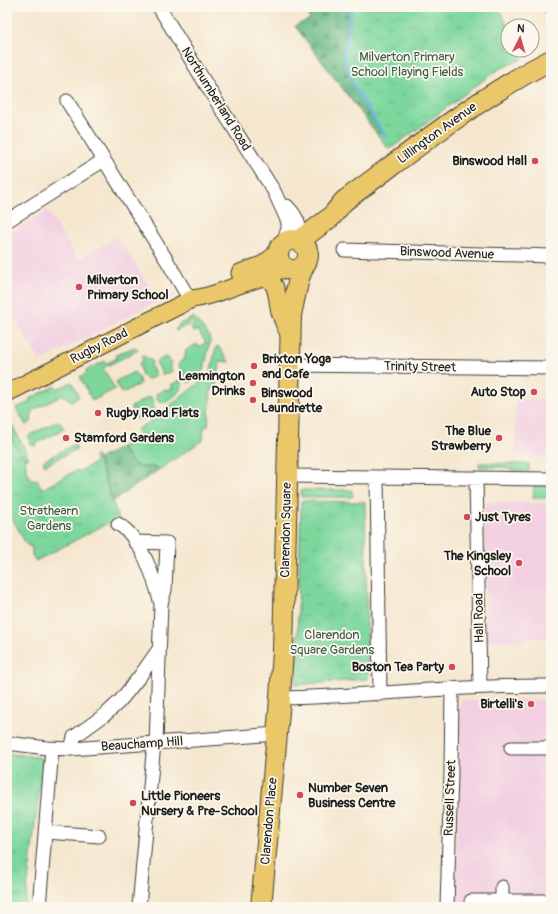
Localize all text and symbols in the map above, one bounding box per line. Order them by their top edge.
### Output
north arrow [500,18,540,58]
text: N [517,22,526,35]
street label: Northumberland Road [178,44,254,154]
park label: Milverton Primary School Playing Fields [351,49,464,80]
street label: Lillington Avenue [394,99,480,167]
place label: Binswood Hall [452,153,527,169]
marker: Binswood Hall [530,156,540,166]
street label: Binswood Avenue [400,243,495,263]
place label: Milverton Primary School [87,272,169,303]
marker: Milverton Primary School [74,282,84,292]
street label: Rugby Road [68,325,130,367]
place label: Brixton Yoga and Cafe [262,351,331,382]
street label: Trinity Street [384,358,457,376]
marker: Brixton Yoga and Cafe [249,361,259,371]
place label: Leamington Drinks [178,368,246,399]
marker: Leamington Drinks [248,378,258,388]
place label: Auto Stop [470,384,526,400]
place label: Binswood Laundrette [261,385,323,416]
marker: Auto Stop [529,387,539,397]
marker: Binswood Laundrette [248,395,258,405]
place label: Rugby Road Flats [106,405,199,421]
marker: Rugby Road Flats [93,408,103,418]
place label: The Blue Strawberry [431,423,492,454]
place label: Stamford Gardens [74,430,174,446]
marker: Stamford Gardens [61,433,71,443]
marker: The Blue Strawberry [494,433,504,443]
street label: Clarendon Square [277,482,295,578]
park label: Strathearn Gardens [20,503,78,534]
place label: Just Tyres [475,509,531,525]
marker: Just Tyres [462,512,472,522]
place label: The Kingsley School [443,548,511,579]
marker: The Kingsley School [514,558,524,568]
street label: Hall Road [471,593,487,643]
park label: Clarendon Square Gardens [290,627,374,658]
place label: Boston Tea Party [352,659,444,675]
marker: Boston Tea Party [447,662,457,672]
place label: Birtelli's [480,696,523,712]
marker: Birtelli's [526,699,536,709]
street label: Beauchamp Hill [101,733,183,755]
street label: Russell Street [441,759,459,836]
street label: Clarendon Place [257,776,281,865]
place label: Number Seven Business Centre [308,780,396,811]
place label: Little Pioneers Nursery & Pre-School [141,788,258,819]
marker: Number Seven Business Centre [295,790,305,800]
marker: Little Pioneers Nursery & Pre-School [128,798,138,808]

